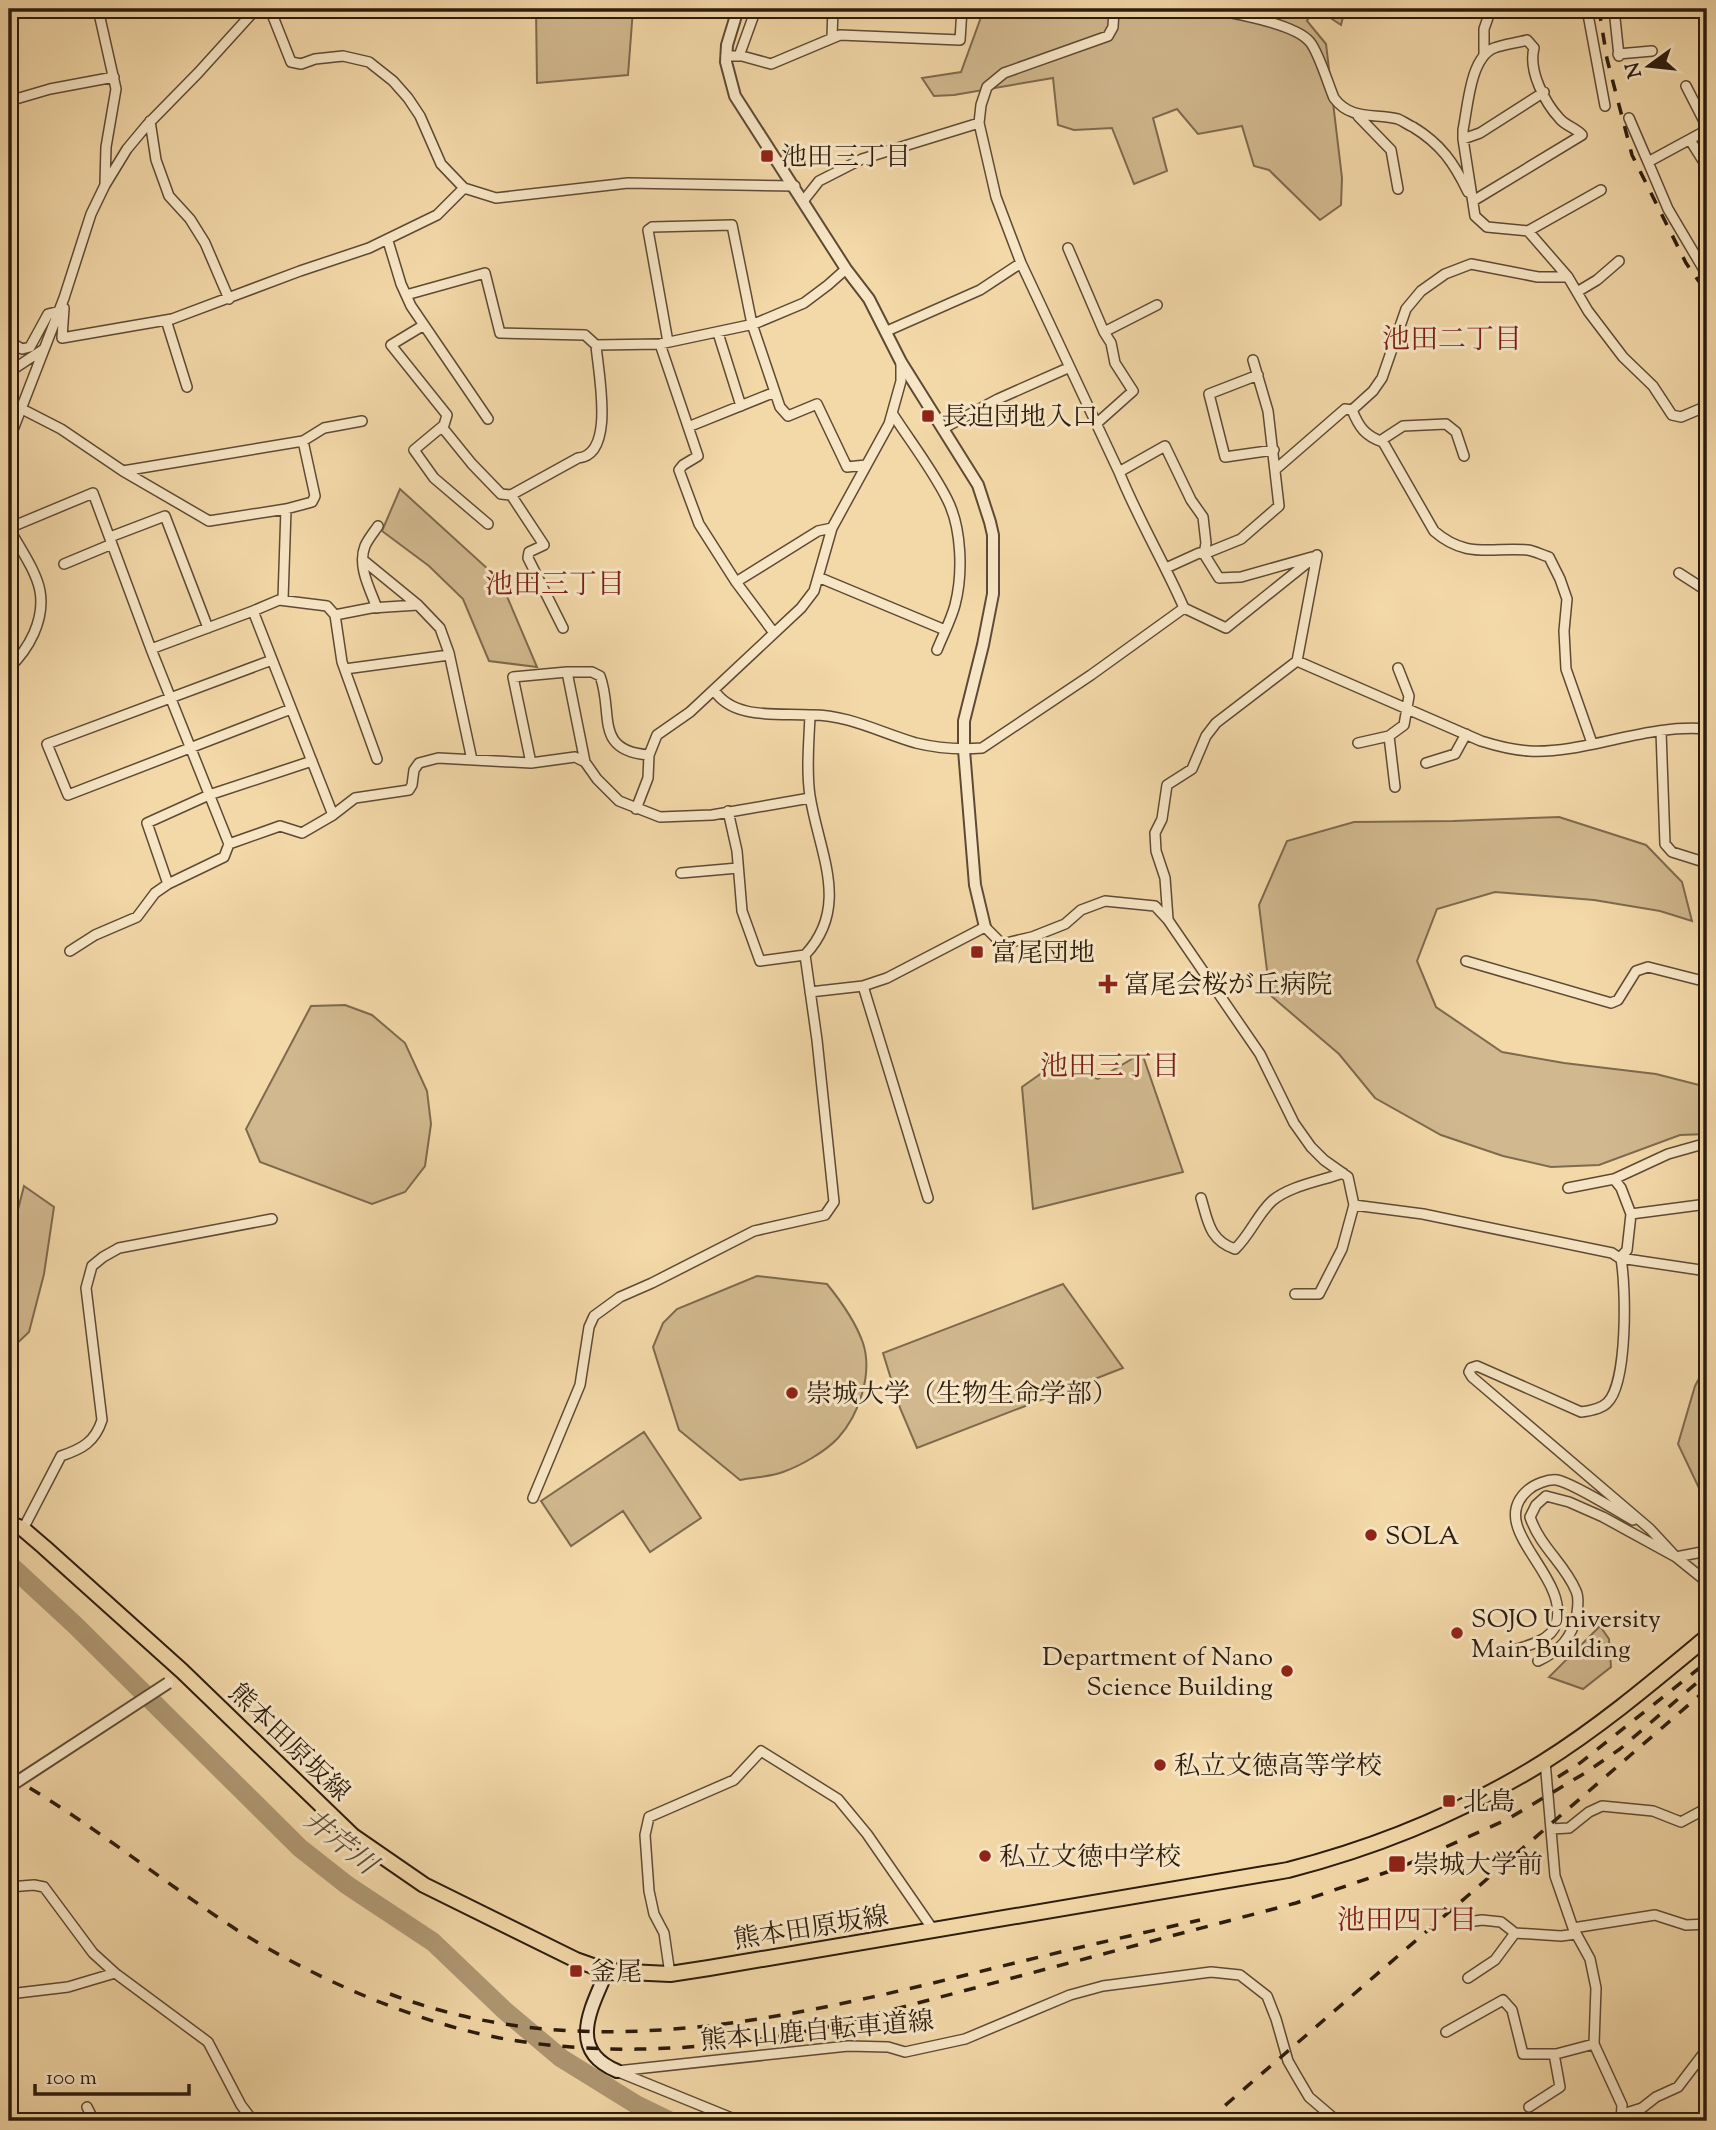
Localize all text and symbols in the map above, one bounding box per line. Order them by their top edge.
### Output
north arrow [1614,32,1684,102]
text: N [1620,59,1650,81]
place label: 池田三丁目 [781,140,911,177]
marker: 池田三丁目 [759,148,775,164]
district label: 池田二丁目 [1382,321,1522,361]
place label: 長迫団地入口 [942,400,1098,437]
marker: 長迫団地入口 [920,408,936,424]
district label: 池田三丁目 [485,566,625,606]
place label: 富尾団地 [991,936,1095,973]
marker: 富尾団地 [969,944,985,960]
place label: 富尾会桜が丘病院 [1124,968,1332,1005]
marker: 富尾会桜が丘病院 [1098,974,1118,994]
district label: 池田三丁目 [1040,1048,1180,1088]
place label: 崇城大学（生物生命学部） [806,1377,1118,1414]
marker: 崇城大学（生物生命学部） [784,1385,800,1401]
place label: SOLA [1385,1519,1459,1556]
marker: SOLA [1363,1527,1379,1543]
place label: SOJO University Main Building [1471,1602,1661,1669]
marker: SOJO University Main Building [1449,1625,1465,1641]
place label: Department of Nano Science Building [1042,1640,1273,1707]
marker: Department of Nano Science Building [1279,1663,1295,1679]
street label: 熊本田原坂線 [219,1676,357,1811]
place label: 私立文徳高等学校 [1174,1749,1382,1786]
marker: 私立文徳高等学校 [1152,1757,1168,1773]
place label: 北島 [1463,1785,1515,1822]
marker: 北島 [1441,1793,1457,1809]
water label: 井芹川 [294,1801,387,1887]
place label: 私立文徳中学校 [999,1840,1181,1877]
marker: 私立文徳中学校 [977,1848,993,1864]
place label: 崇城大学前 [1413,1848,1543,1885]
marker: 崇城大学前 [1387,1854,1407,1874]
street label: 熊本田原坂線 [731,1899,891,1960]
district label: 池田四丁目 [1337,1902,1477,1942]
place label: 釜尾 [590,1955,642,1992]
marker: 釜尾 [568,1963,584,1979]
street label: 熊本山鹿自転車道線 [699,2004,935,2061]
scale bar [35,2053,189,2097]
text: 100 m [46,2064,97,2094]

